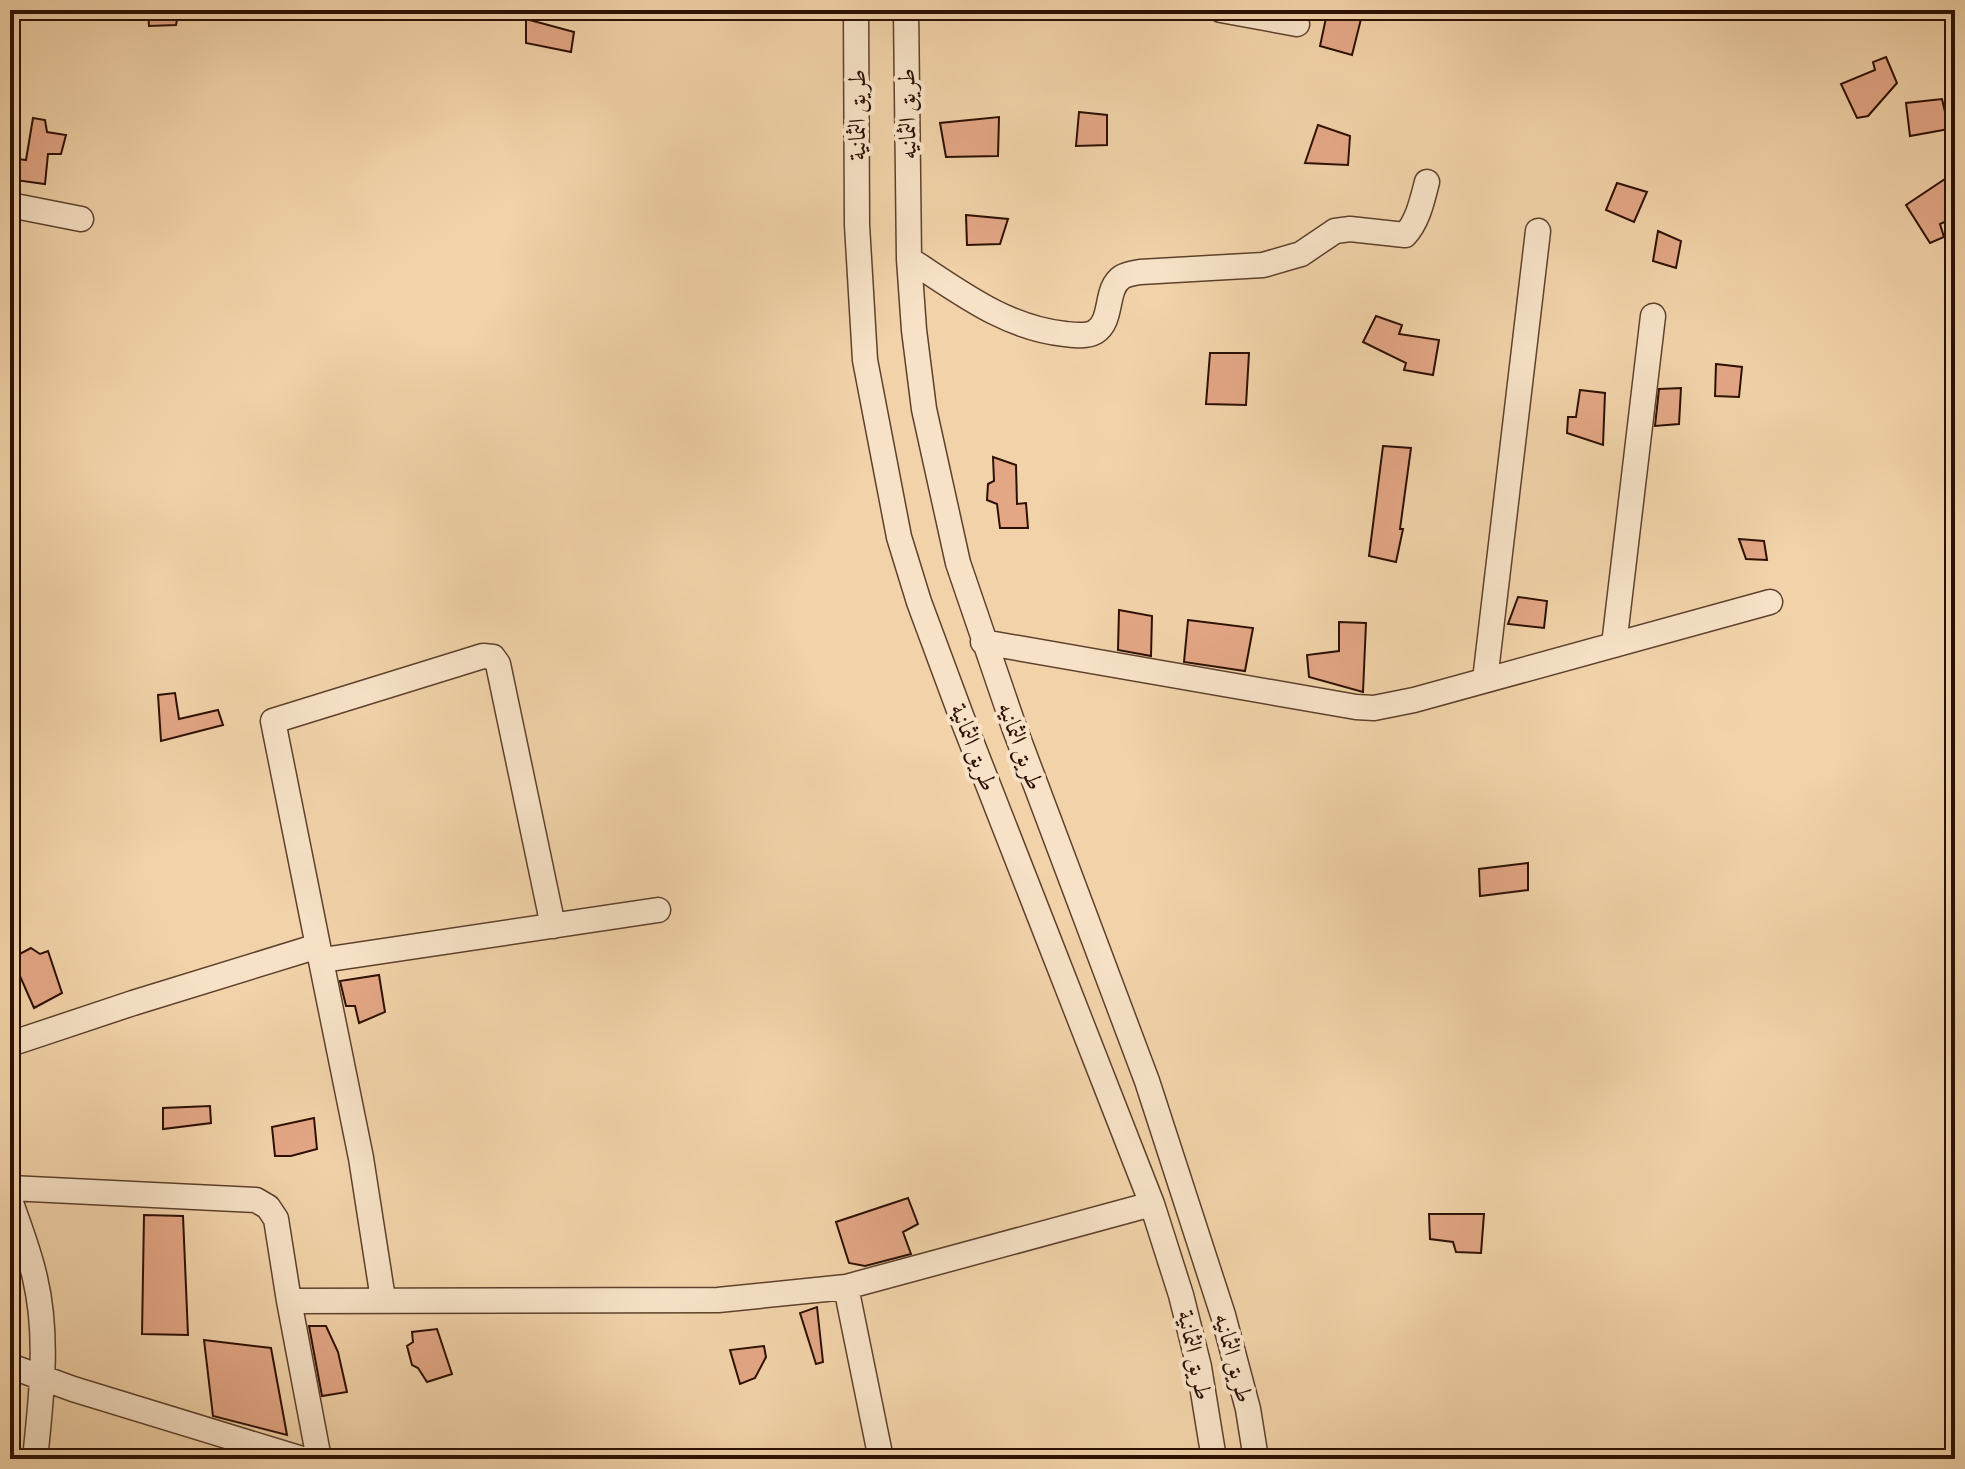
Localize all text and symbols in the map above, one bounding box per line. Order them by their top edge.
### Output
street label: طريق الثمانيه [892,68,923,160]
street label: طريق الثمانية [843,69,872,161]
street label: طريق الثمانيه [991,698,1050,794]
street label: طريق الثمانية [944,699,1003,795]
street label: طريق الثمانية [1171,1307,1218,1403]
street label: طريق الثمانيه [1208,1310,1259,1406]

